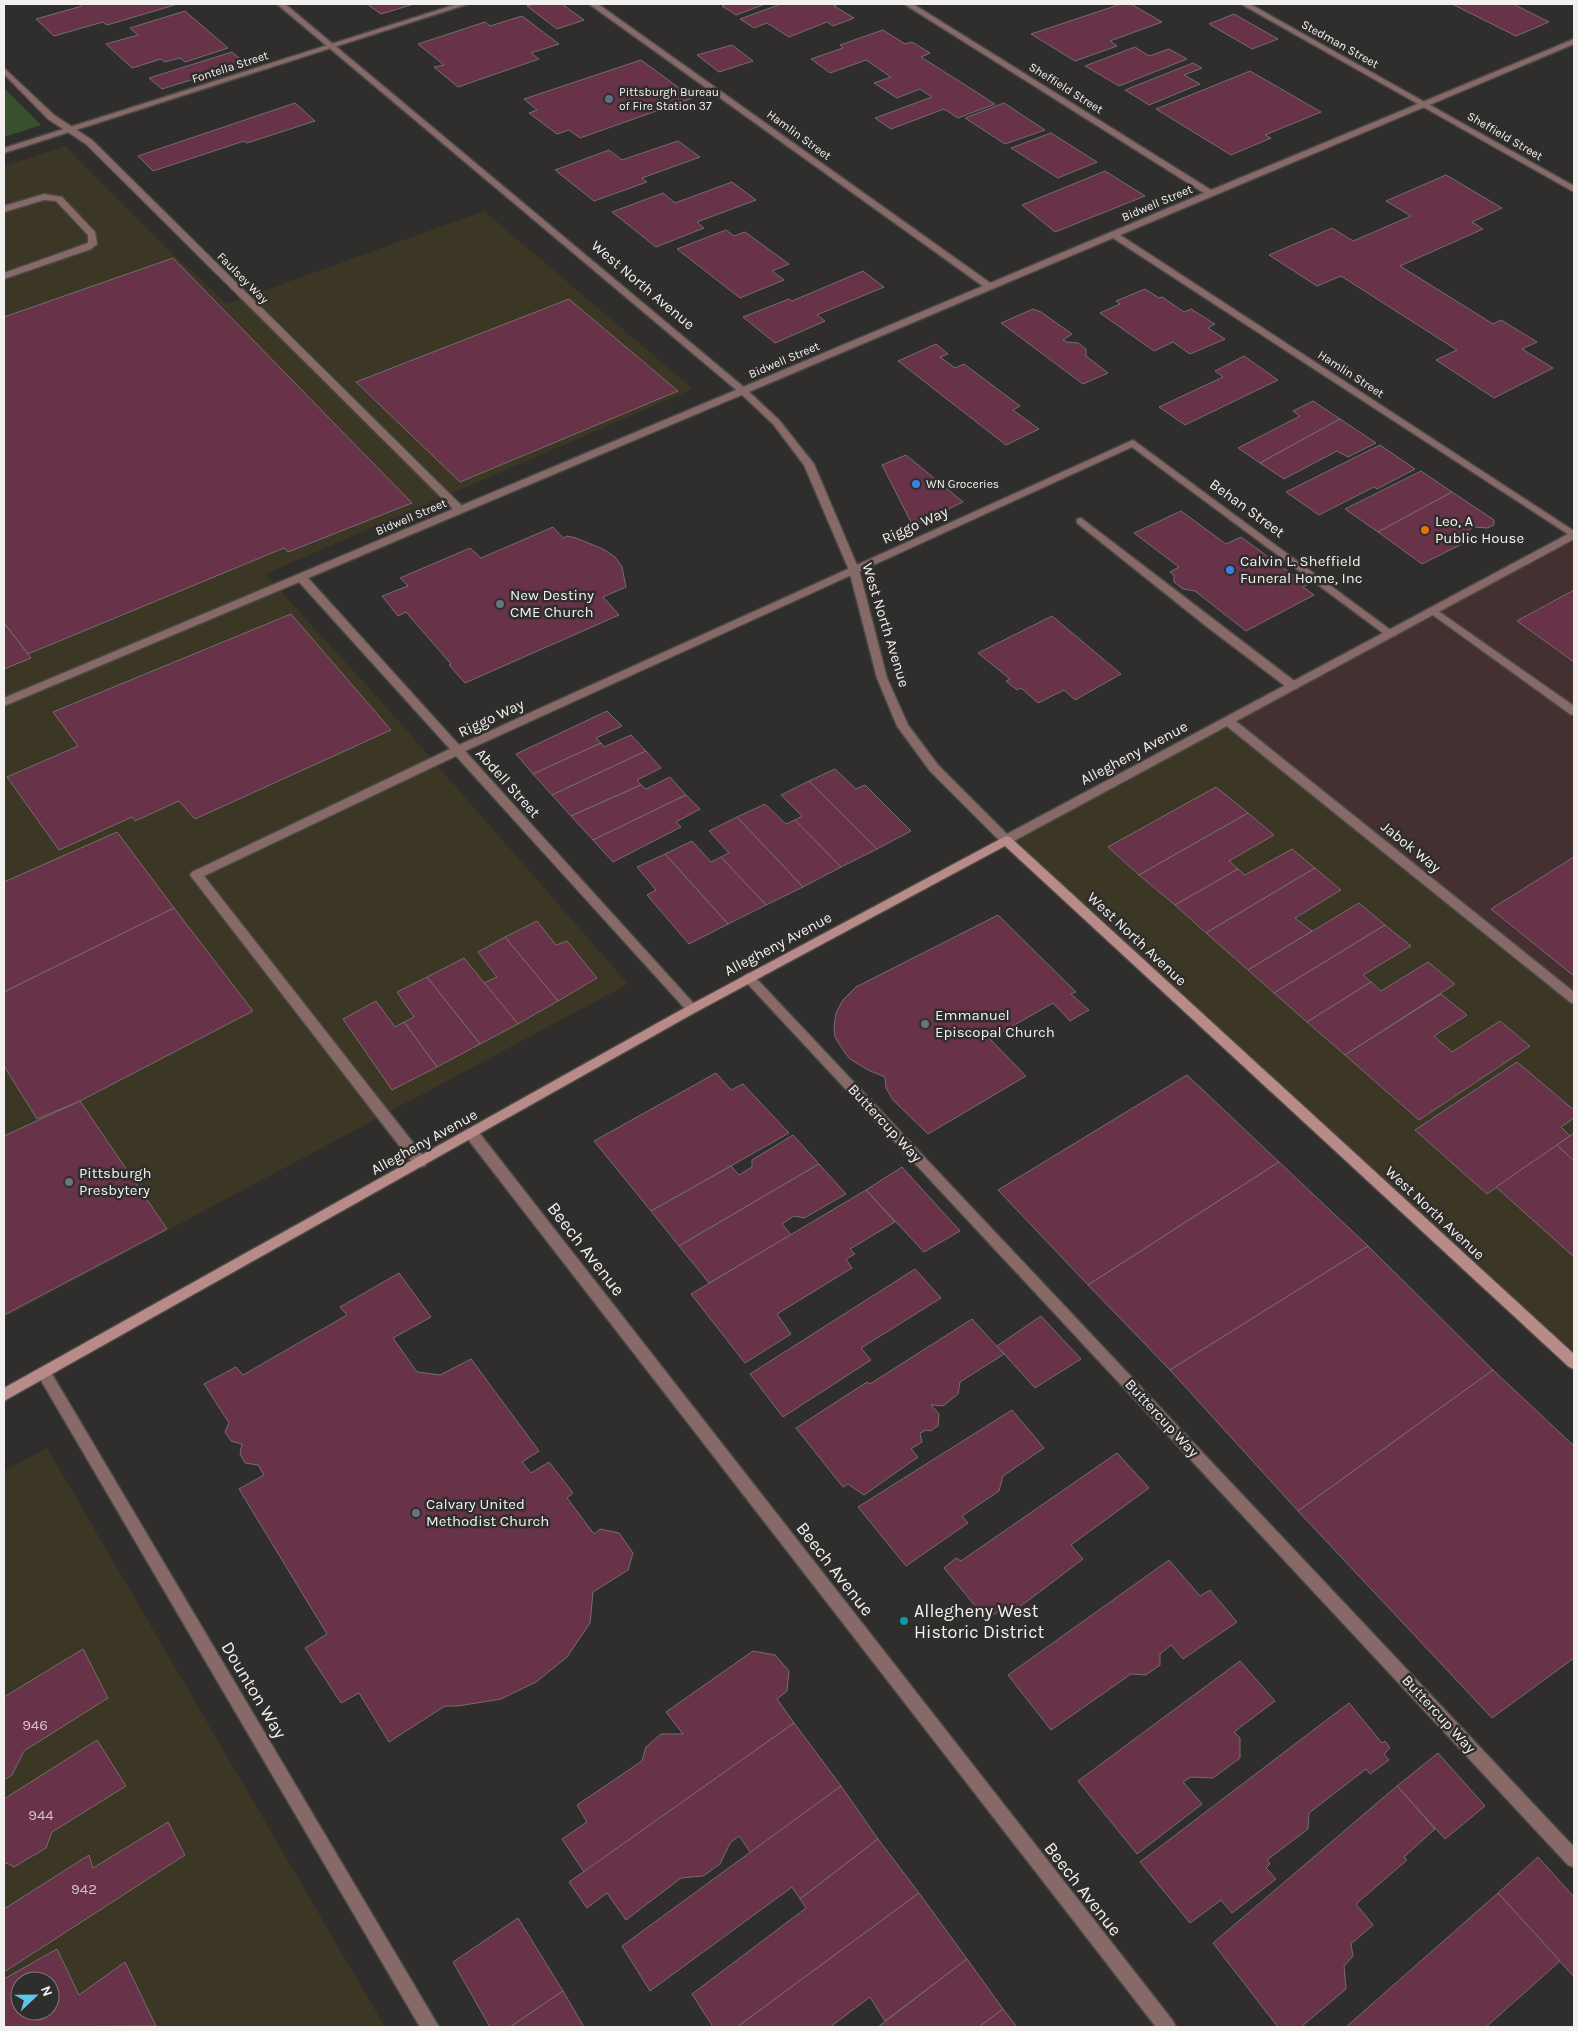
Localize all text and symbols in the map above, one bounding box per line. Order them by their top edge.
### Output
street label: Stedman Street [1299,17,1381,71]
street label: Fontella Street [190,48,270,86]
street label: Sheffield Street [1026,60,1106,117]
place label: Pittsburgh Bureau of Fire Station 37 [619,85,719,113]
marker: Pittsburgh Bureau of Fire Station 37 [603,93,615,105]
street label: Hamlin Street [764,107,834,163]
street label: Sheffield Street [1465,109,1546,164]
street label: Bidwell Street [1120,182,1195,224]
street label: West North Avenue [588,237,698,333]
street label: Faulsey Way [214,249,272,307]
street label: Bidwell Street [747,339,822,381]
street label: Hamlin Street [1315,347,1387,401]
street label: Behan Street [1206,475,1288,541]
place label: WN Groceries [926,477,999,491]
marker: WN Groceries [910,478,922,490]
street label: Bidwell Street [374,496,449,538]
street label: Riggo Way [879,502,951,548]
place label: Leo, A Public House [1435,512,1524,547]
marker: Leo, A Public House [1419,524,1431,536]
place label: Calvin L. Sheffield Funeral Home, Inc [1240,552,1362,587]
street label: West North Avenue [859,561,913,689]
marker: Calvin L. Sheffield Funeral Home, Inc [1224,564,1236,576]
place label: New Destiny CME Church [510,586,594,621]
marker: New Destiny CME Church [494,598,506,610]
street label: Riggo Way [455,695,527,741]
street label: Allegheny Avenue [1077,717,1191,789]
street label: Abdell Street [472,745,544,822]
street label: Jabok Way [1378,817,1444,877]
street label: West North Avenue [1084,888,1190,990]
street label: Allegheny Avenue [721,908,835,980]
place label: Emmanuel Episcopal Church [935,1006,1055,1041]
marker: Emmanuel Episcopal Church [919,1018,931,1030]
street label: Buttercup Way [844,1080,926,1166]
street label: Allegheny Avenue [368,1105,480,1179]
street label: West North Avenue [1382,1162,1488,1264]
place label: Pittsburgh Presbytery [79,1164,152,1199]
marker: Pittsburgh Presbytery [63,1176,75,1188]
street label: Beech Avenue [542,1198,630,1300]
street label: Buttercup Way [1121,1375,1203,1461]
place label: Calvary United Methodist Church [426,1495,549,1530]
marker: Calvary United Methodist Church [410,1507,422,1519]
street label: Beech Avenue [791,1518,879,1620]
place label: Allegheny West Historic District [914,1600,1045,1643]
marker: Allegheny West Historic District [898,1615,910,1627]
street label: Dounton Way [216,1638,292,1743]
street label: Buttercup Way [1398,1671,1480,1757]
house number: 946 [22,1716,48,1734]
house number: 944 [28,1806,54,1824]
street label: Beech Avenue [1039,1838,1127,1940]
house number: 942 [71,1880,97,1898]
north arrow [10,1971,60,2021]
text: N [37,1983,56,1999]

